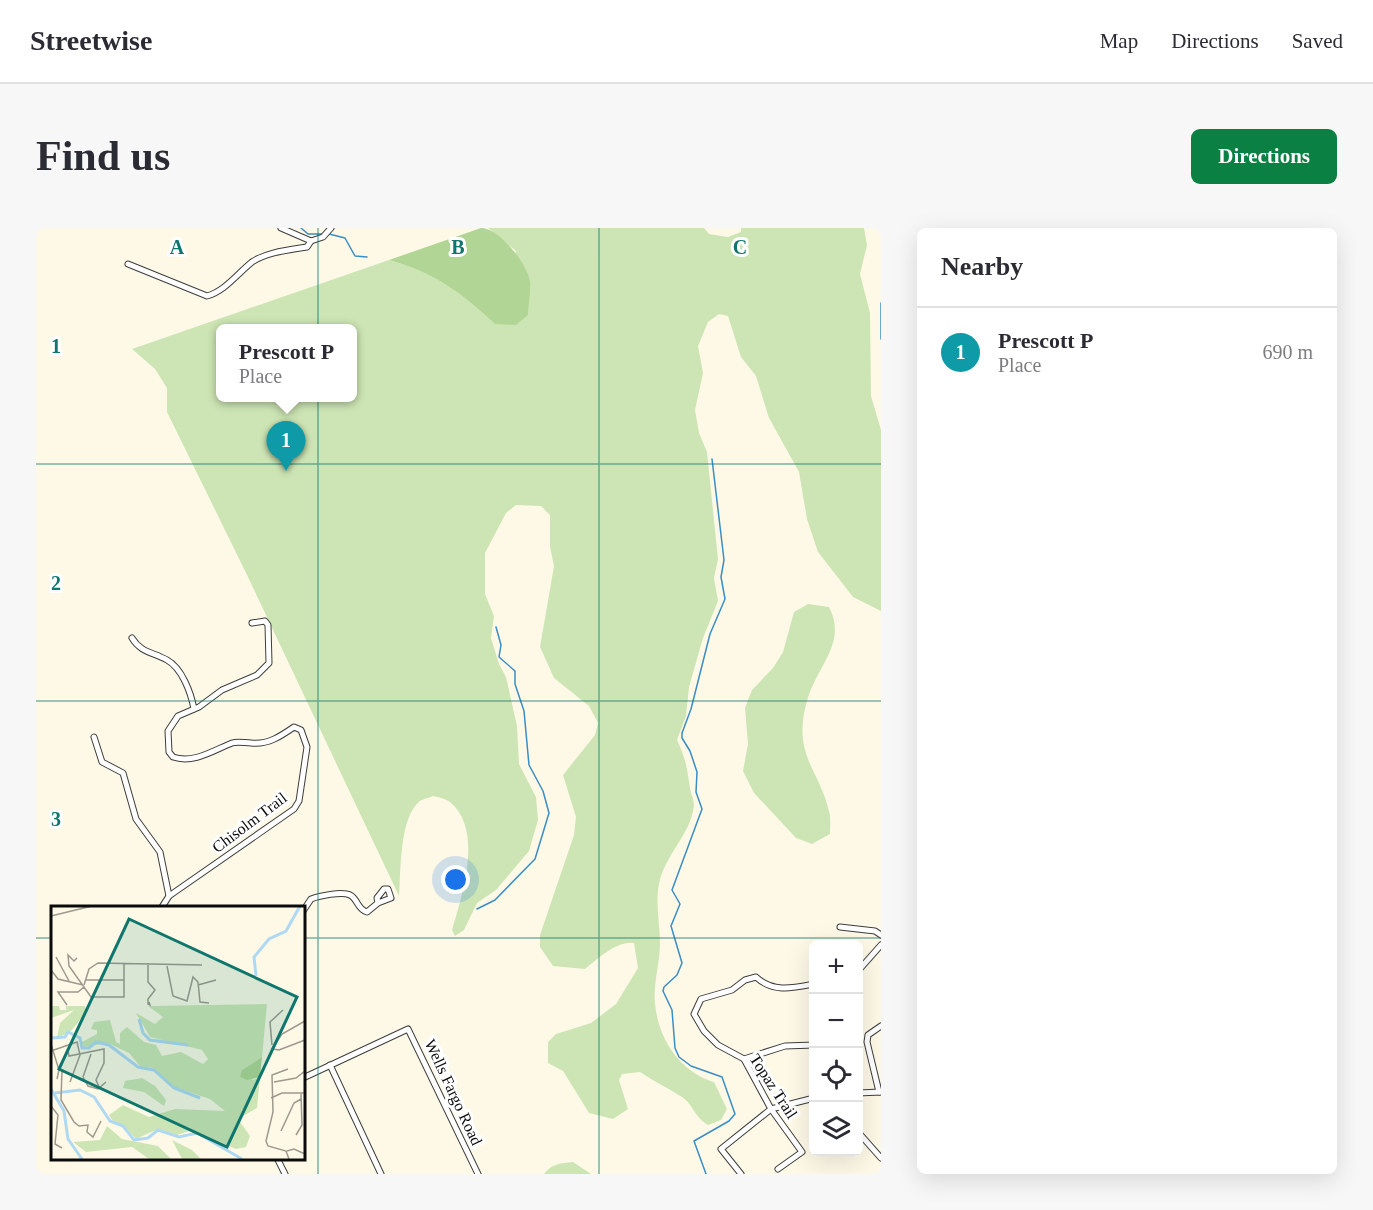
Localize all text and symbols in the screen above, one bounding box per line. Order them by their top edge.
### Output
text: Streetwise [30,25,152,56]
text: Map [1100,29,1138,53]
text: Directions [1171,29,1259,53]
text: Saved [1292,29,1343,53]
button: Directions [1191,129,1337,184]
text: Find us [36,133,170,179]
text: A [170,236,185,258]
text: B [451,236,465,258]
text: C [733,236,747,258]
text: Nearby [941,252,1023,281]
popup [216,324,357,402]
text: Prescott P [998,328,1094,353]
text: 1 [51,335,61,357]
text: Prescott P [239,339,334,364]
text: 1 [956,341,966,363]
text: 690 m [1262,341,1313,363]
text: Place [998,354,1041,376]
text: Place [239,365,282,387]
pin: 1 [266,422,306,471]
text: 2 [51,572,61,594]
street label: Chisolm Trail [209,789,290,856]
text: 3 [51,808,61,830]
your location [441,865,470,894]
inset map [51,906,304,1159]
map controls [809,940,863,1156]
button: + [809,940,863,994]
button: − [809,994,863,1048]
street label: Wells Fargo Road [421,1037,486,1148]
button: locate [809,1048,863,1102]
street label: Topaz Trail [746,1051,801,1123]
button: layers [809,1102,863,1156]

